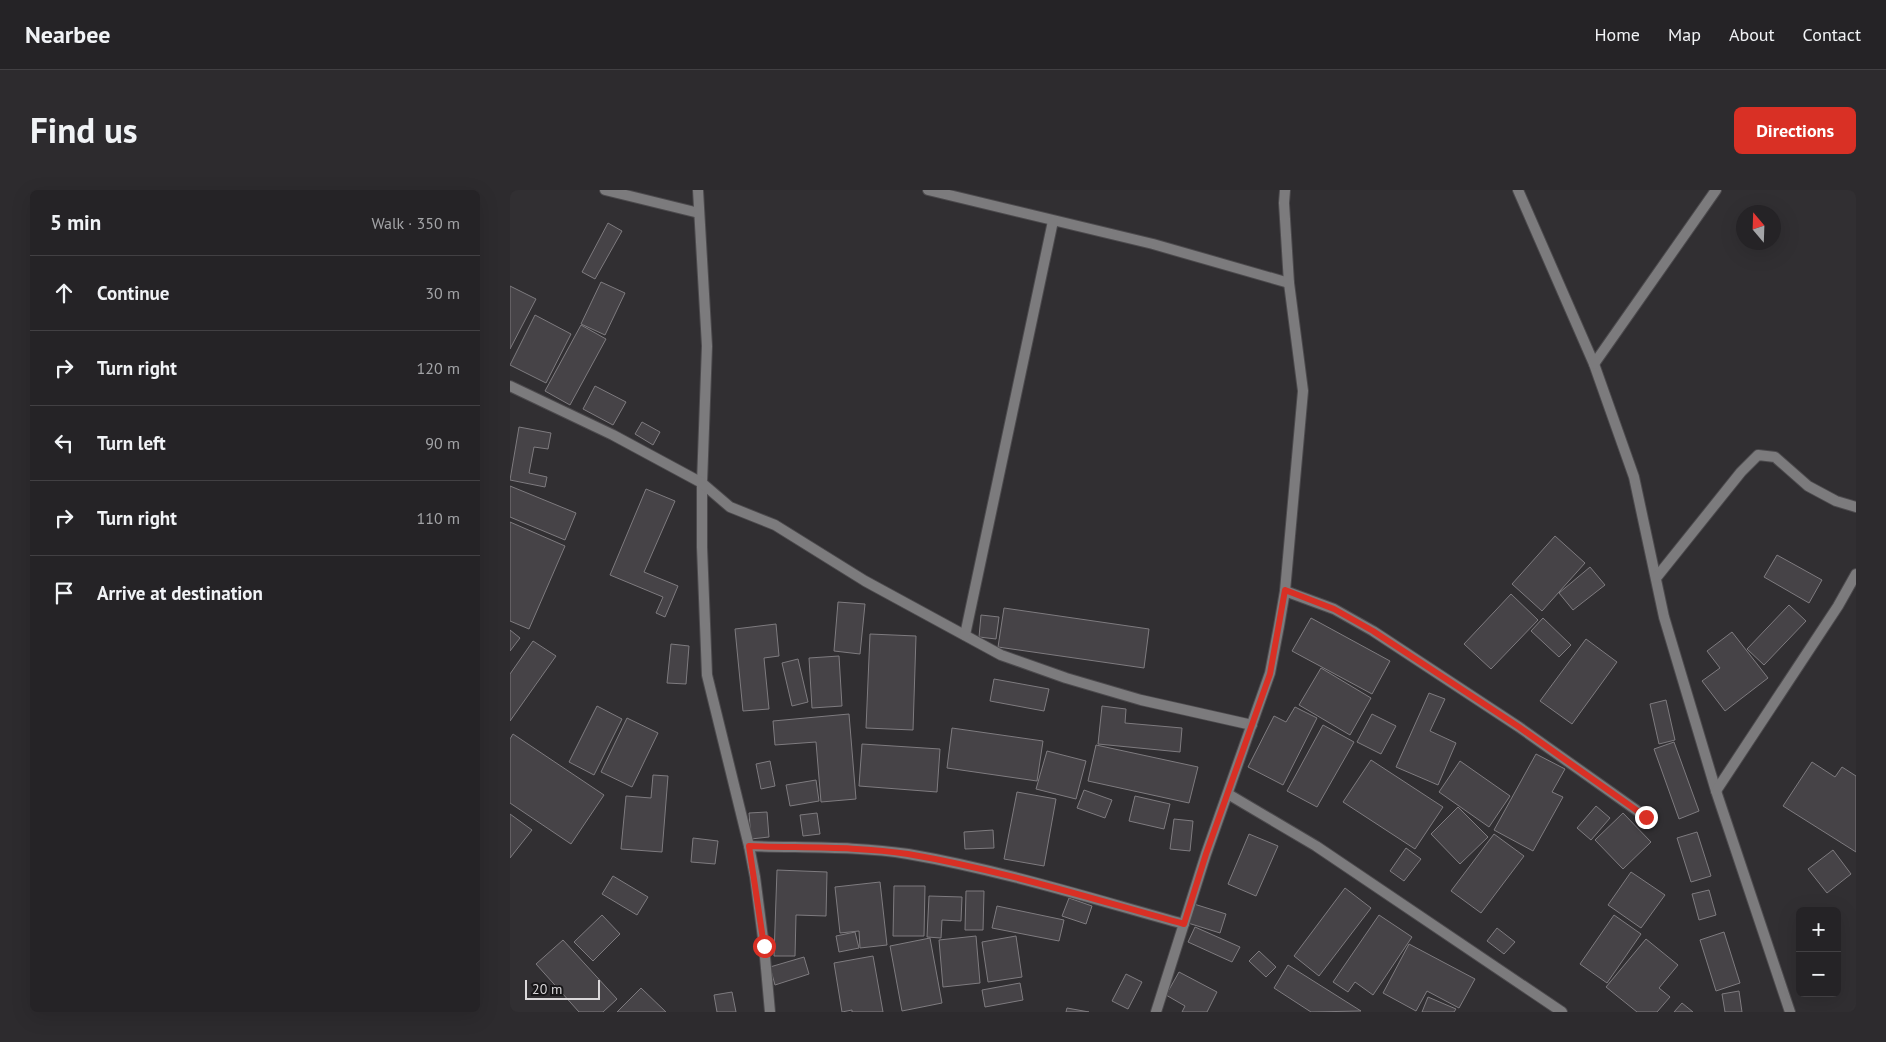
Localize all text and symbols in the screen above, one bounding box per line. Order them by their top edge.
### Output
text: Nearbee [25,19,110,50]
text: Home [1594,23,1640,46]
text: Map [1668,23,1701,46]
text: About [1729,23,1775,46]
text: Contact [1803,23,1861,46]
text: Find us [30,107,138,153]
button: Directions [1734,107,1856,154]
north arrow [1736,205,1781,250]
text: 5 min [50,209,101,236]
text: Walk · 350 m [371,213,460,233]
icon: ahead [50,279,78,307]
text: Continue [97,281,169,305]
text: 30 m [425,283,460,303]
icon: right [50,354,78,382]
text: Turn right [97,356,177,380]
text: 120 m [417,358,460,378]
icon: left [50,429,78,457]
text: Turn left [97,431,166,455]
text: 90 m [425,433,460,453]
icon: right [50,504,78,532]
text: Turn right [97,506,177,530]
text: 110 m [417,508,460,528]
icon: arrive [50,579,78,607]
text: Arrive at destination [97,581,263,605]
route end [1635,806,1658,829]
map controls [1796,907,1841,997]
button: + [1796,907,1841,952]
route start [753,935,776,958]
button: − [1796,952,1841,997]
scale bar [525,977,600,1000]
text: 20 m [532,980,562,998]

